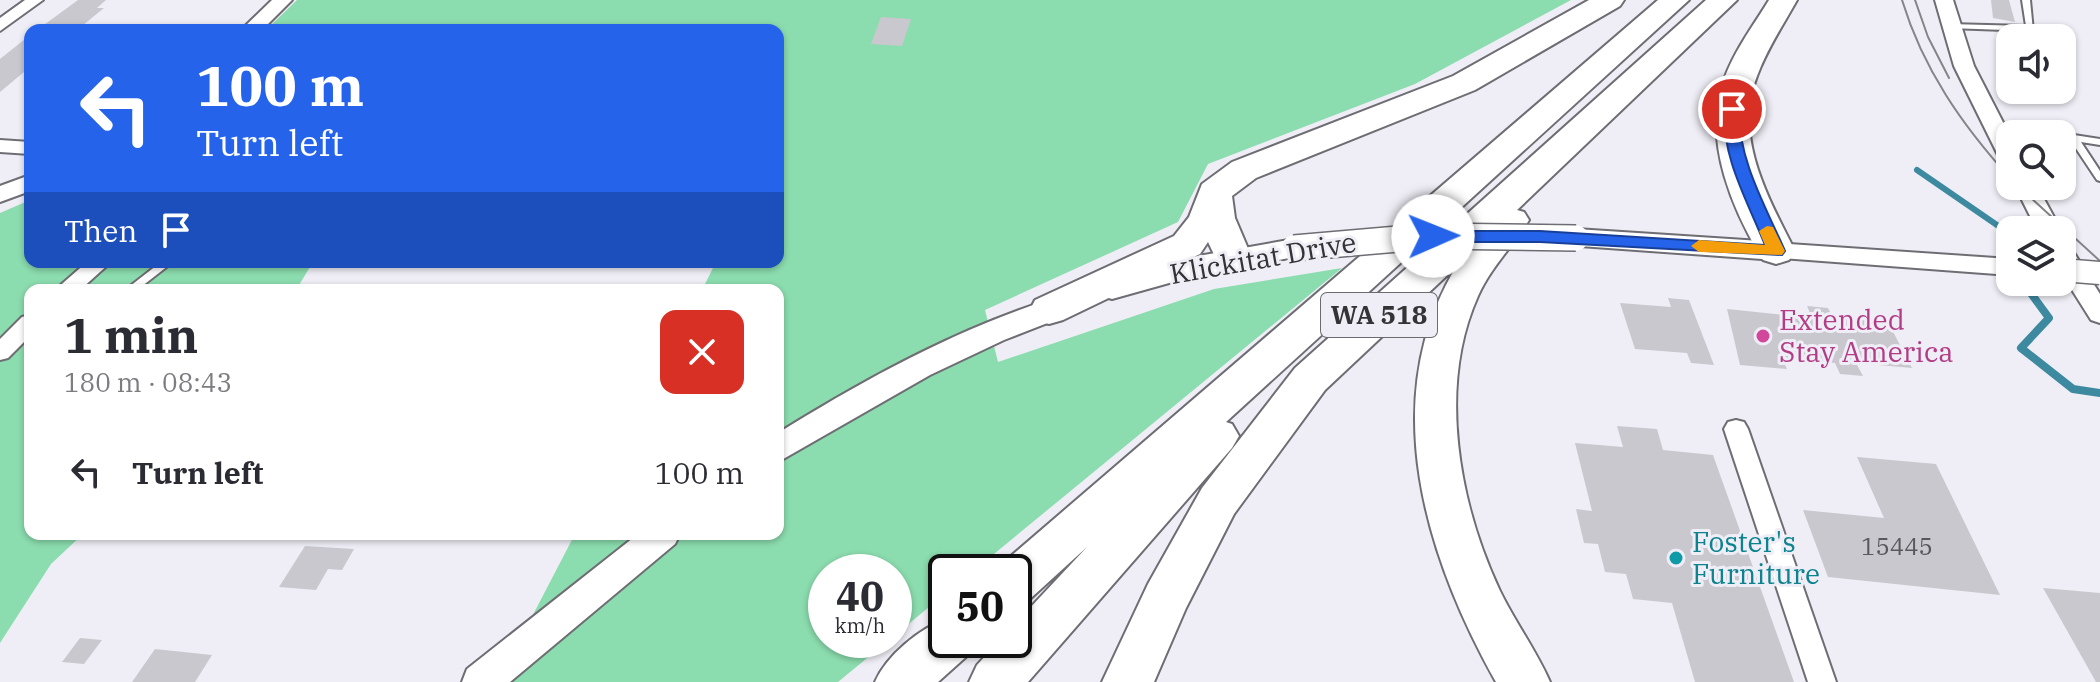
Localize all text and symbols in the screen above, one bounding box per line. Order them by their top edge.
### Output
map controls [1996,24,2076,296]
button: sound [1996,24,2076,104]
text: 100 m [196,49,364,121]
icon: left [64,56,168,160]
pin [1698,75,1766,143]
icon: arrive [1710,87,1754,131]
text: Turn left [196,119,343,166]
button: search [1996,120,2076,200]
position arrow [1391,194,1475,278]
icon: arrive [154,208,198,252]
text: Then [64,211,138,250]
button: layers [1996,216,2076,296]
street label: Klickitat Drive [1167,223,1359,292]
road number: WA 518 [1321,293,1437,337]
place label: Extended Stay America [1779,301,1954,370]
text: 1 min [64,304,198,366]
button: close [660,310,744,394]
marker: Extended Stay America [1754,327,1772,345]
text: 180 m · 08:43 [64,365,232,399]
icon: left [64,450,108,494]
text: Turn left [132,453,264,492]
text: 100 m [654,453,744,492]
place label: Foster's Furniture [1692,523,1820,592]
house number: 15445 [1861,530,1933,562]
marker: Foster's Furniture [1667,549,1685,567]
speed limit sign: 50 [928,554,1032,658]
text: 40 [836,570,884,622]
text: km/h [835,612,885,639]

